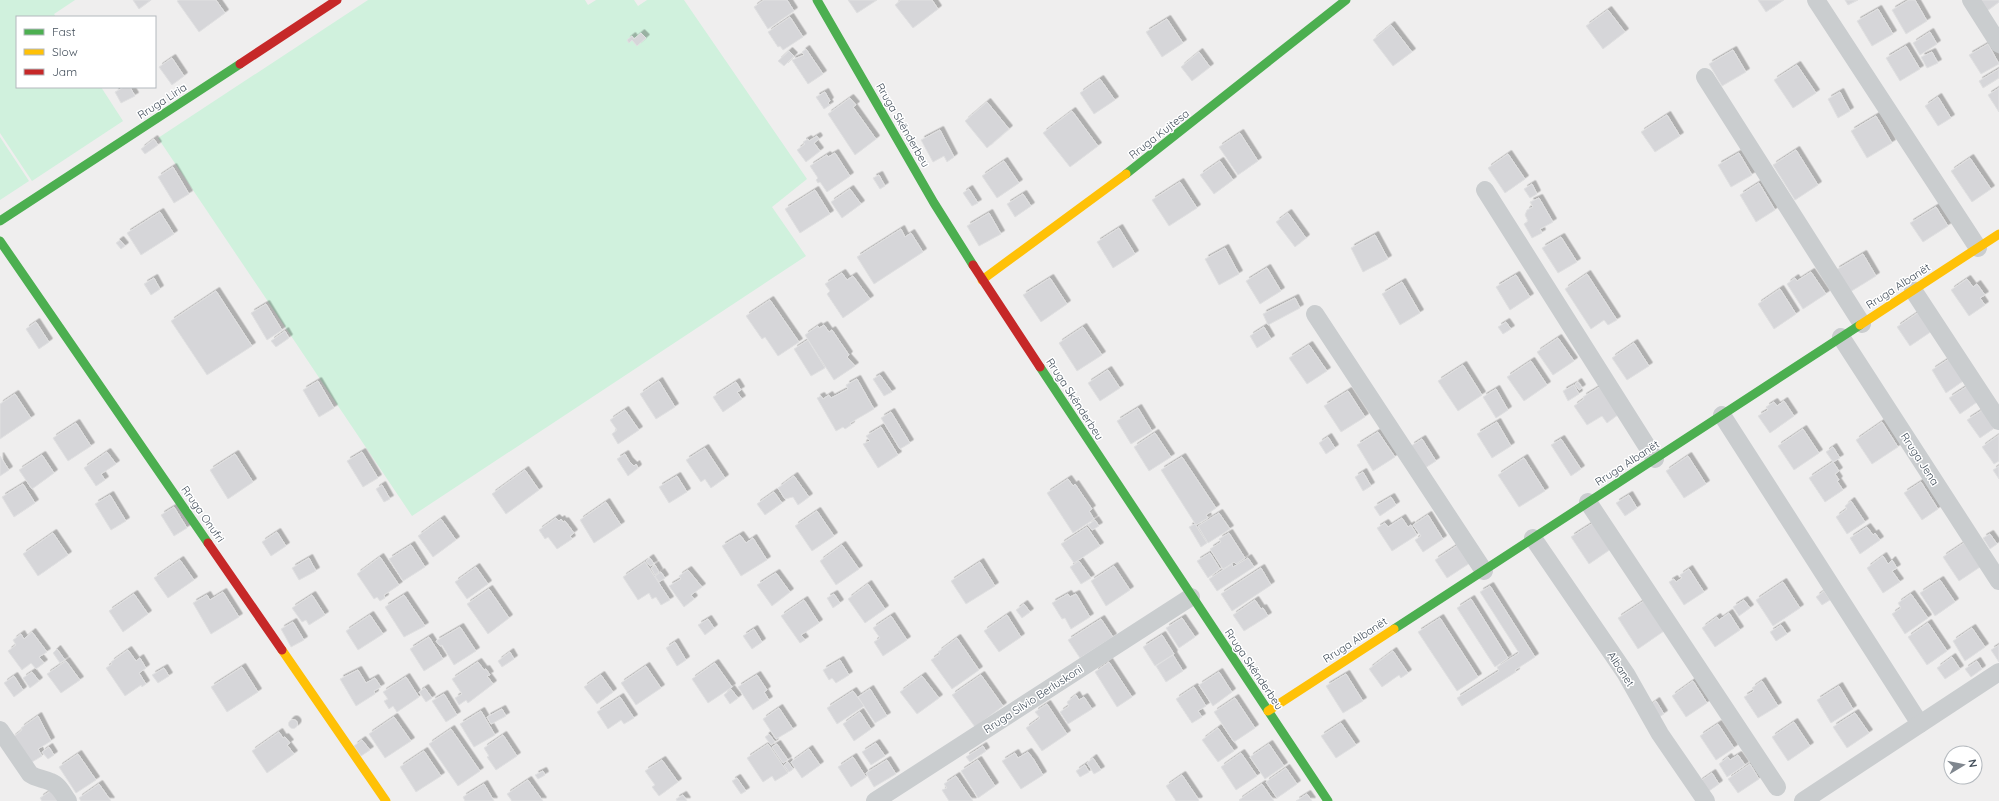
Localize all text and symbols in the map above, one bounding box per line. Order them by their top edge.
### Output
legend [16,16,156,88]
text: Fast [52,24,76,39]
text: Slow [52,44,78,59]
text: Jam [52,64,77,79]
street label: Rruga Liria [135,80,189,122]
street label: Rruga Skënderbeu [873,80,933,170]
street label: Rruga Kujtesa [1126,106,1192,162]
street label: Rruga Albanët [1863,260,1933,312]
street label: Rruga Skënderbeu [1043,355,1107,443]
street label: Rruga Jena [1898,430,1942,488]
street label: Rruga Albanët [1592,437,1662,489]
street label: Rruga Onufri [178,483,228,545]
street label: Rruga Albanët [1320,614,1390,666]
street label: Rruga Skënderbeu [1222,626,1286,712]
street label: Albanet [1604,649,1638,690]
street label: Rruga Silvio Berluskoni [981,662,1085,736]
north arrow [1943,745,1983,785]
text: N [1965,758,1980,768]

